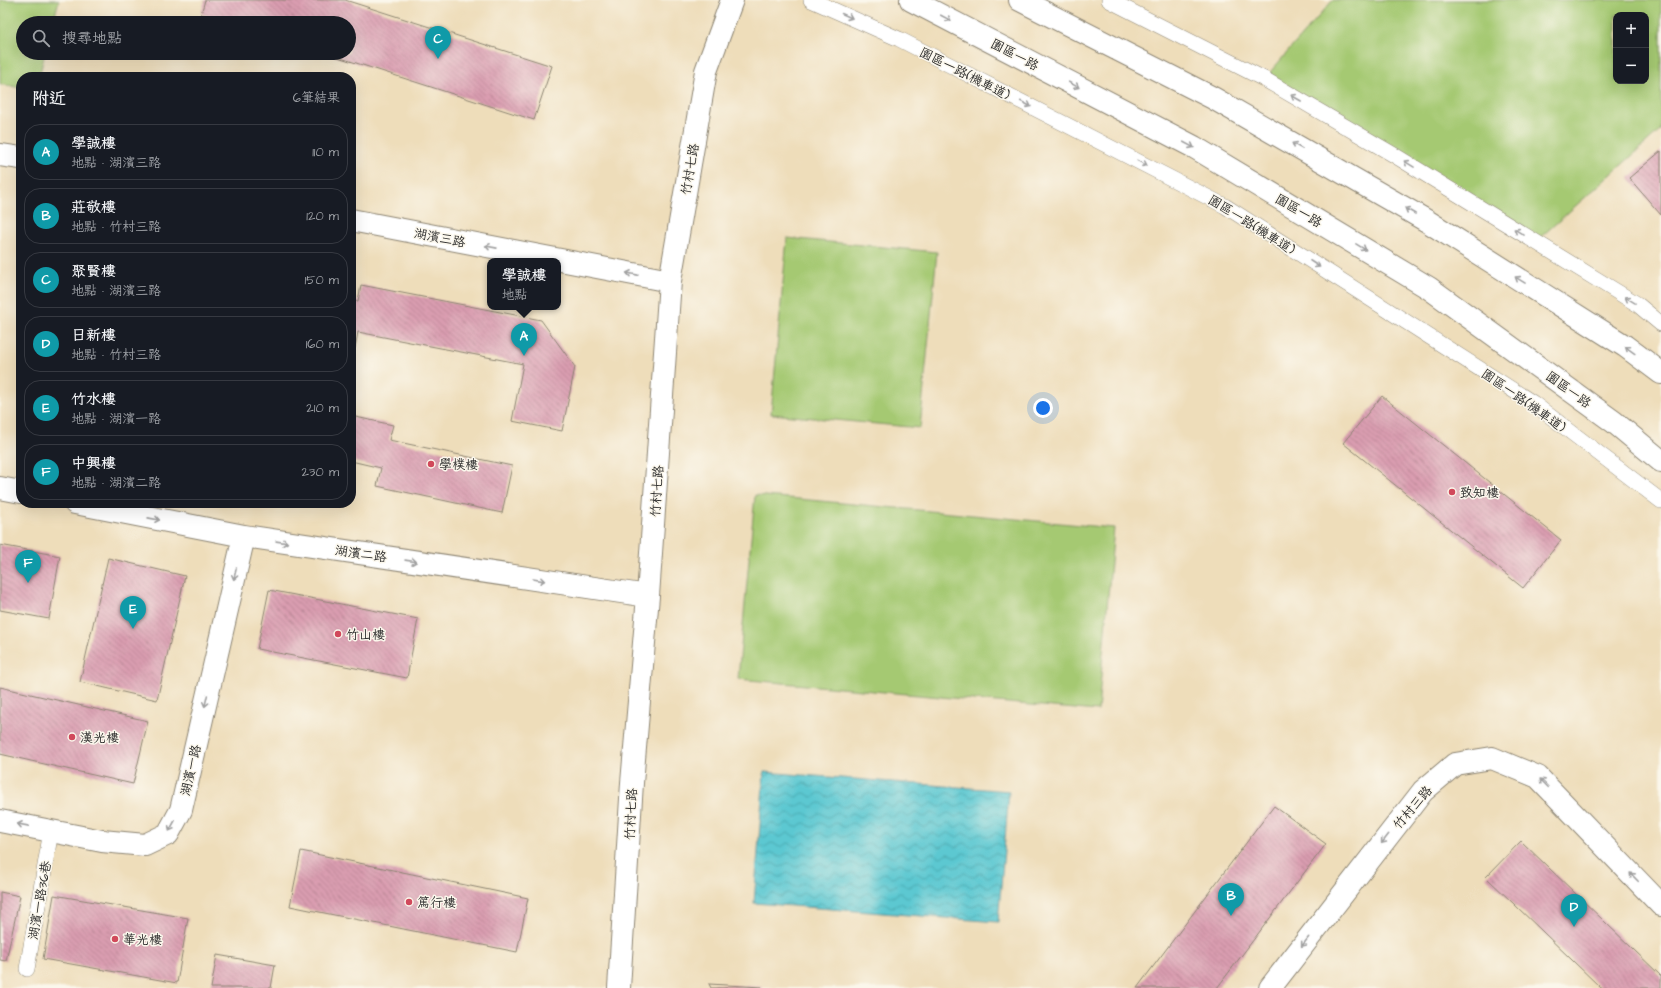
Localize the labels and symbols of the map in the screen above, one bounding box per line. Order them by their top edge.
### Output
one-way arrow [840,13,852,20]
one-way arrow [940,15,952,22]
pin: C [425,26,451,59]
street label: 園區一路 [987,35,1042,75]
street label: 園區一路(機車道) [916,43,1013,105]
one-way arrow [1067,81,1079,89]
one-way arrow [1291,94,1302,102]
one-way arrow [1020,101,1032,108]
street label: 竹村七路 [677,142,703,196]
one-way arrow [1183,142,1195,149]
one-way arrow [1291,142,1303,150]
one-way arrow [1403,159,1415,167]
one-way arrow [1136,160,1148,168]
street label: 園區一路 [1272,190,1325,232]
street label: 園區一路(機車道) [1205,191,1299,259]
one-way arrow [1404,207,1416,215]
street label: 湖濱三路 [413,224,467,252]
one-way arrow [1514,228,1525,236]
one-way arrow [485,242,498,250]
one-way arrow [1355,243,1366,251]
one-way arrow [1309,260,1321,268]
one-way arrow [626,270,639,278]
one-way arrow [1515,276,1526,284]
one-way arrow [1625,296,1636,304]
pin: A [511,323,537,356]
one-way arrow [1624,346,1635,354]
street label: 園區一路(機車道) [1478,365,1570,437]
street label: 園區一路 [1542,367,1595,412]
your location [1033,398,1053,418]
place label: 學樸樓 [439,456,478,474]
marker: 學樸樓 [426,459,436,469]
street label: 竹村七路 [646,464,668,518]
place label: 致知樓 [1460,484,1499,502]
marker: 致知樓 [1447,487,1457,497]
one-way arrow [147,515,160,523]
one-way arrow [275,538,288,546]
street label: 湖濱二路 [334,541,388,567]
pin: F [15,550,41,583]
one-way arrow [404,557,417,565]
one-way arrow [231,567,239,580]
one-way arrow [532,576,545,584]
pin: E [120,596,146,629]
place label: 竹山樓 [346,626,385,644]
marker: 竹山樓 [333,629,343,639]
one-way arrow [202,694,209,707]
place label: 漢光樓 [80,729,119,747]
marker: 漢光樓 [67,732,77,742]
street label: 湖濱一路 [176,743,206,798]
one-way arrow [1540,778,1549,788]
street label: 竹村三路 [1389,782,1437,833]
street label: 竹村七路 [621,788,641,840]
one-way arrow [168,820,175,832]
one-way arrow [17,821,30,829]
one-way arrow [1381,834,1389,845]
street label: 湖濱一路36巷 [24,859,56,941]
one-way arrow [1629,872,1639,882]
pin: B [1218,883,1244,916]
place label: 篤行樓 [417,894,456,912]
pin: D [1561,894,1587,927]
marker: 篤行樓 [404,897,414,907]
place label: 華光樓 [123,931,162,949]
marker: 華光樓 [110,934,120,944]
one-way arrow [1300,936,1309,947]

